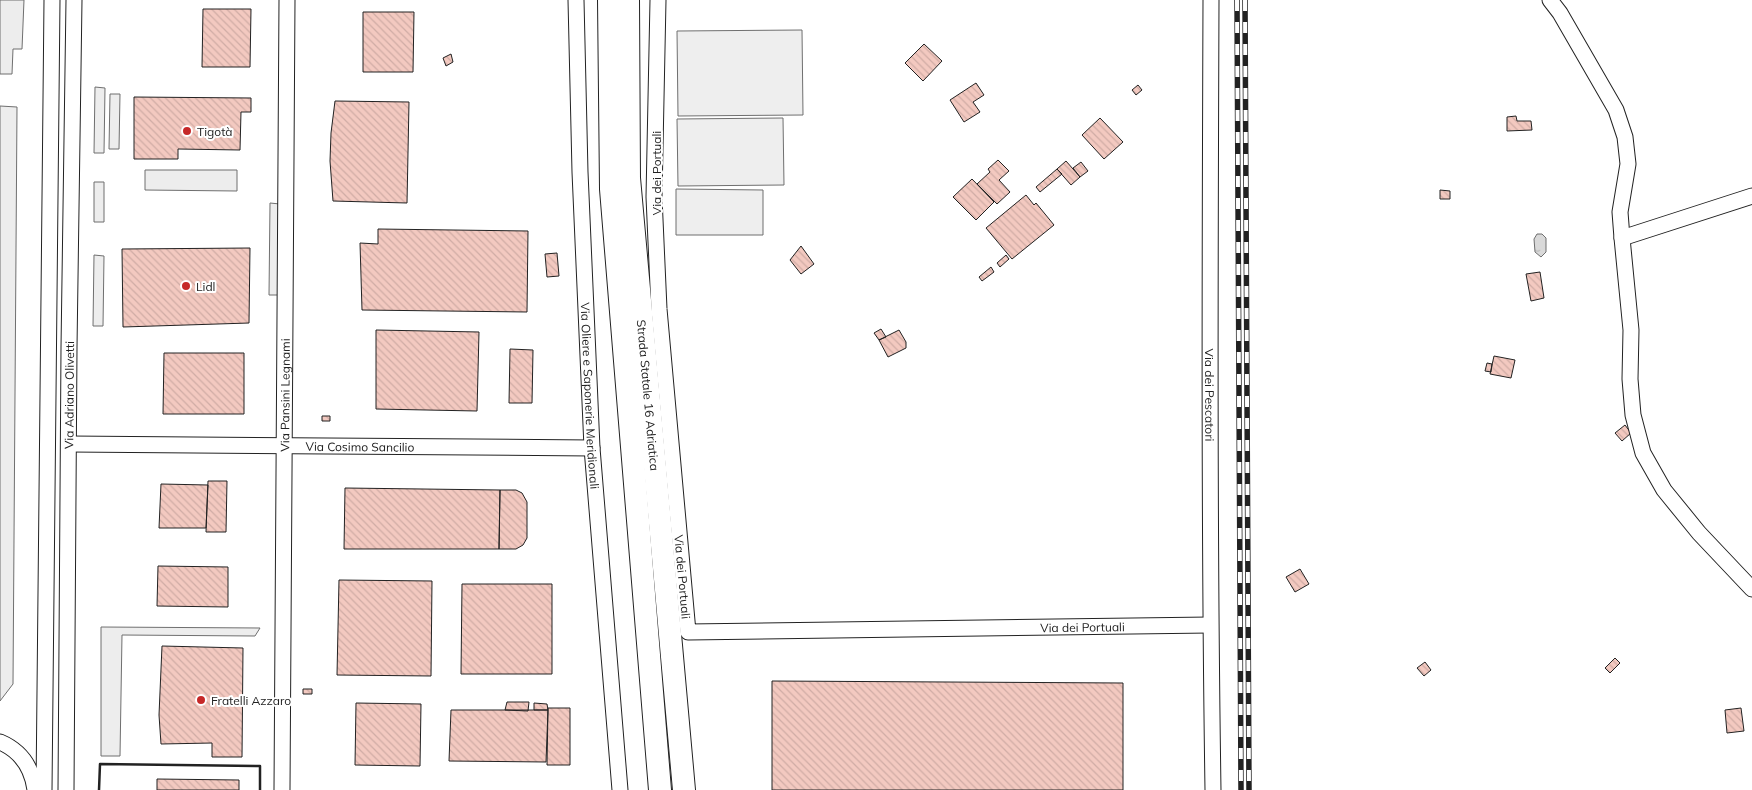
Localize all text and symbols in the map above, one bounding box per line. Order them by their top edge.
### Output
place label: Tigotà [197,124,233,139]
marker: Tigotà [181,125,193,137]
street label: Via dei Portuali [649,131,664,215]
place label: Lidl [196,279,215,294]
marker: Lidl [180,280,192,292]
street label: Via Oliere e Saponerie Meridionali [578,302,603,490]
street label: Strada Statale 16 Adriatica [634,319,663,471]
street label: Via Pansini Legnami [277,338,292,452]
street label: Via Adriano Olivetti [61,341,77,449]
street label: Via dei Pescatori [1203,349,1218,442]
street label: Via Cosimo Sancilio [306,438,415,454]
street label: Via dei Portuali [672,534,694,620]
street label: Via dei Portuali [1040,619,1125,635]
place label: Fratelli Azzaro [211,693,291,708]
marker: Fratelli Azzaro [195,694,207,706]

